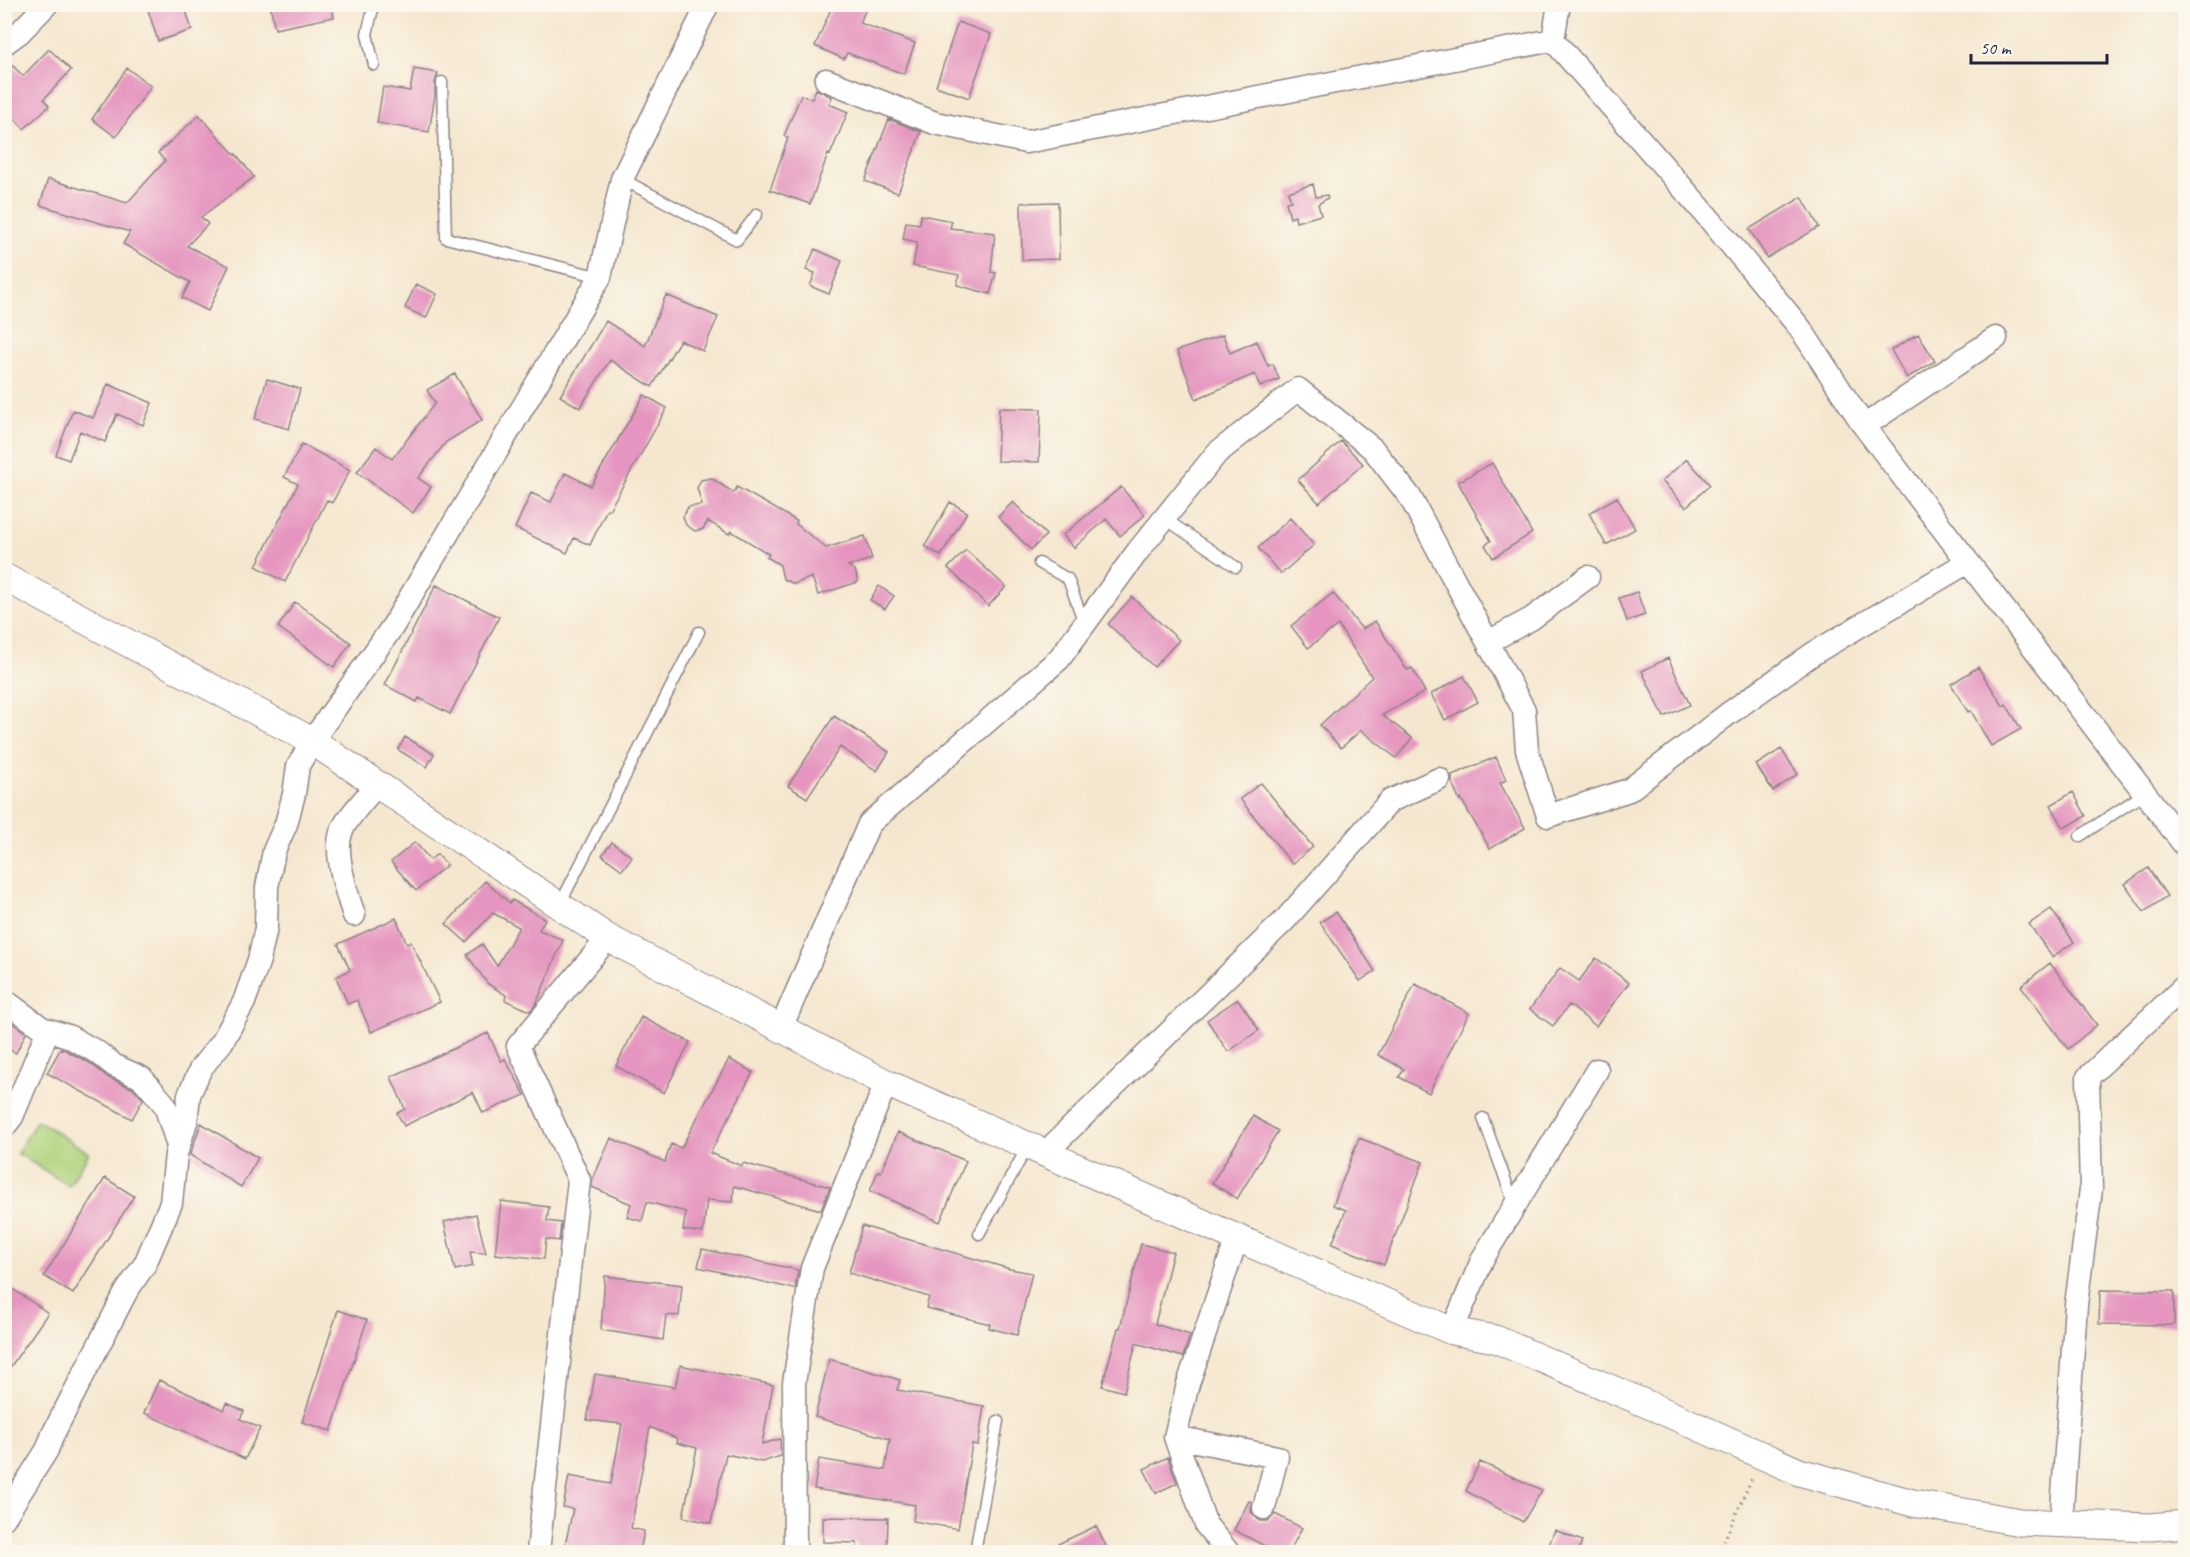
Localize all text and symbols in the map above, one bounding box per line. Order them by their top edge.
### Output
scale bar [1971,27,2108,65]
text: 50 m [1980,37,2013,59]

